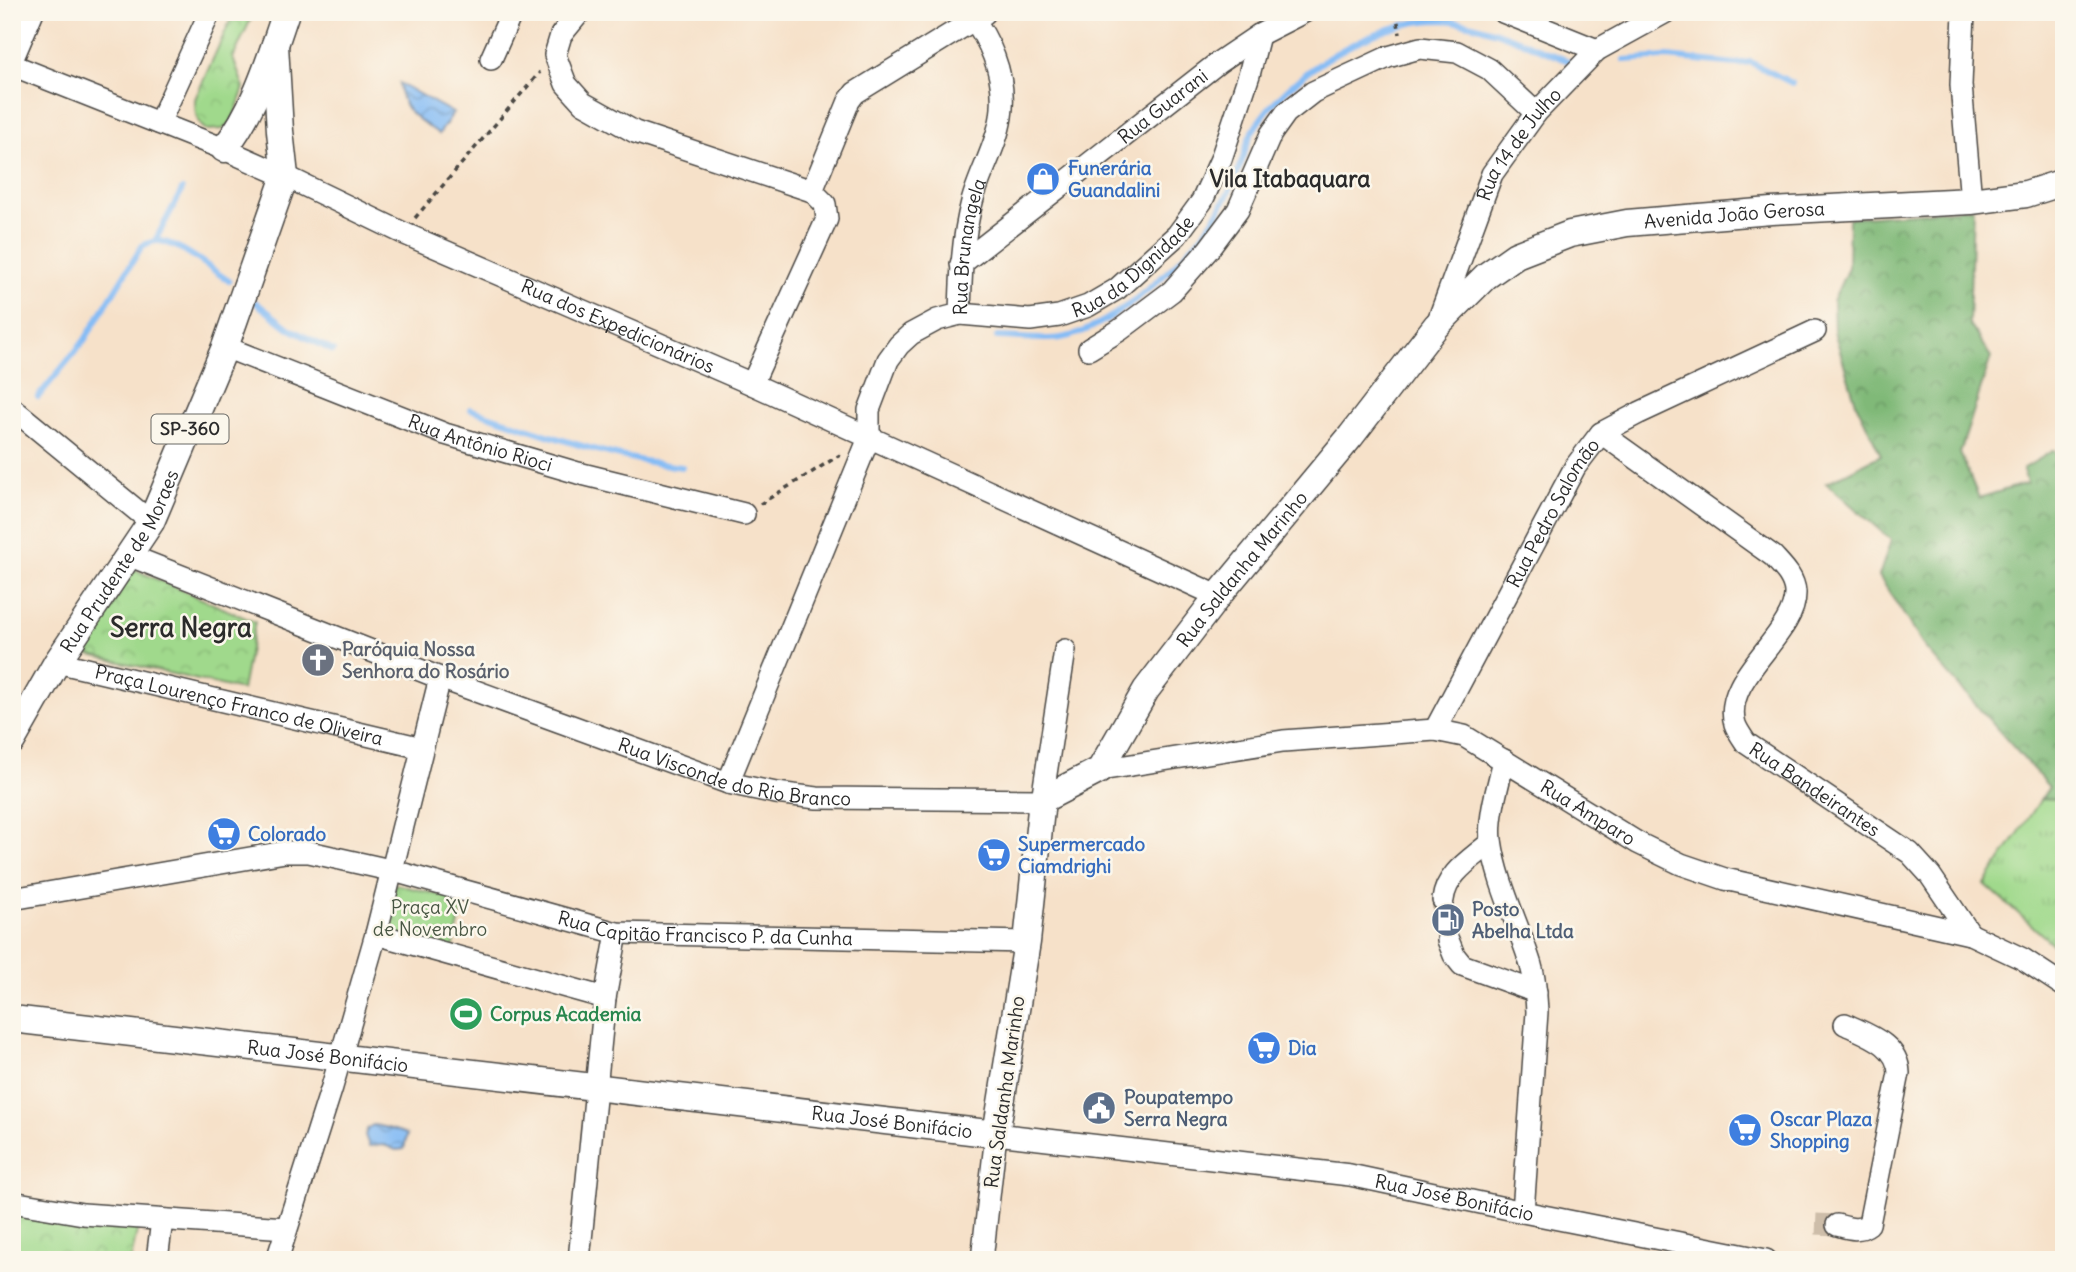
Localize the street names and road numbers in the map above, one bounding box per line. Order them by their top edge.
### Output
street label: Rua Guarani [1113,64,1212,149]
street label: Rua 14 de Julho [1471,82,1566,204]
street label: Rua Brunangela [948,175,991,316]
street label: Avenida João Gerosa [1643,196,1826,234]
street label: Rua da Dignidade [1068,211,1199,323]
street label: Rua dos Expedicionários [518,274,718,378]
street label: Rua Antônio Rioci [405,409,555,477]
road number: SP-360 [152,414,228,444]
street label: Rua Pedro Salomão [1501,433,1605,592]
street label: Rua Prudente de Moraes [55,466,184,657]
street label: Rua Saldanha Marinho [1171,486,1312,652]
street label: Praça Lourenço Franco de Oliveira [93,659,386,750]
street label: Rua Visconde do Rio Branco [615,732,851,810]
street label: Rua Bandeirantes [1745,737,1885,842]
street label: Rua Amparo [1536,774,1640,851]
street label: Rua Capitão Francisco P. da Cunha [555,905,853,950]
street label: Rua Saldanha Marinho [979,994,1029,1190]
street label: Rua José Bonifácio [246,1035,410,1077]
street label: Rua José Bonifácio [810,1101,974,1143]
street label: Rua José Bonifácio [1373,1169,1536,1226]

